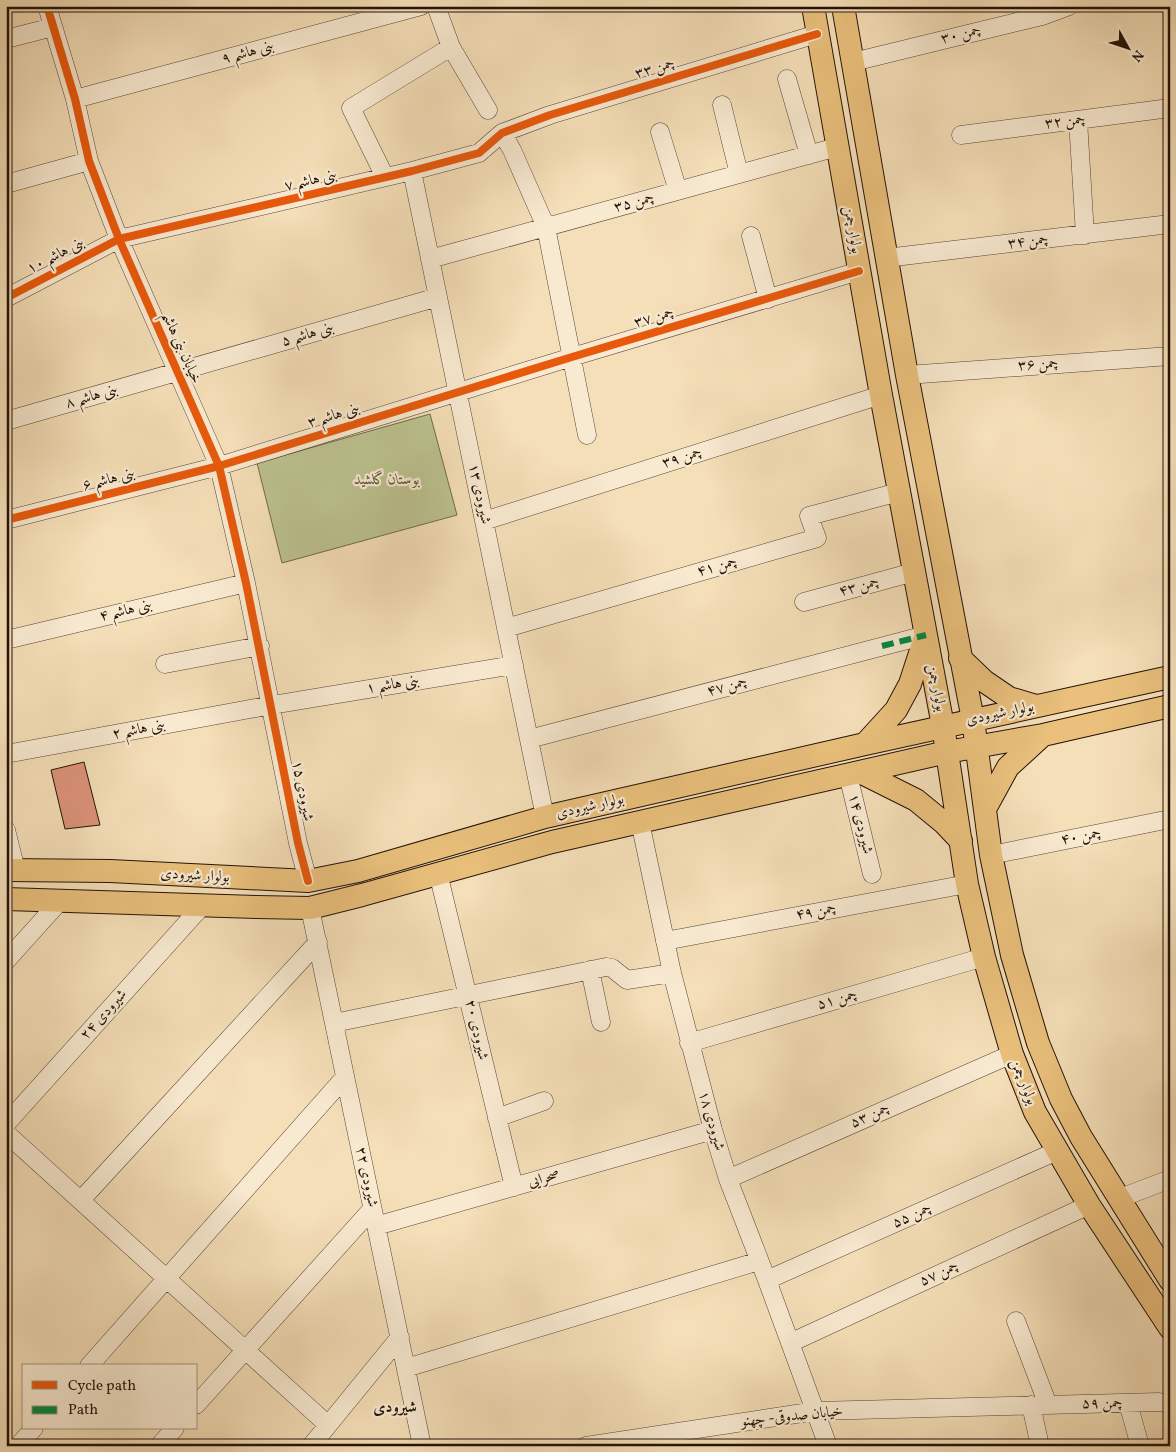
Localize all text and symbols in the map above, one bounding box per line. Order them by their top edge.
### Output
street label: چمن ۳۰ [939,20,983,50]
north arrow [1104,22,1154,72]
street label: بنی هاشم ۹ [219,36,278,73]
text: N [1126,45,1147,65]
street label: چمن ۳۳ [632,53,678,85]
street label: چمن ۳۲ [1043,109,1087,135]
street label: بنی هاشم ۷ [282,165,340,200]
street label: چمن ۳۵ [612,188,656,218]
street label: بولوار چمن [837,204,867,256]
street label: چمن ۳۴ [1006,229,1050,255]
street label: بنی هاشم ۱۰ [23,232,90,282]
street label: چمن ۳۷ [631,302,677,334]
street label: خیابان بنی هاشم [153,309,206,389]
street label: بنی هاشم ۵ [279,317,338,355]
street label: چمن ۳۶ [1017,353,1059,377]
street label: بنی هاشم ۸ [63,379,122,417]
street label: بنی هاشم ۳ [305,398,364,437]
street label: چمن ۳۹ [659,442,705,474]
street label: شیرودی ۱۳ [462,462,496,526]
street label: بنی هاشم ۶ [80,463,138,500]
park label: بوستان گلشید [354,470,420,491]
street label: چمن ۴۱ [695,551,739,583]
street label: چمن ۴۳ [837,572,881,602]
street label: بنی هاشم ۴ [97,595,155,630]
street label: بولوار چمن [921,662,951,714]
street label: بنی هاشم ۱ [365,670,422,703]
street label: چمن ۴۷ [705,672,749,702]
street label: بولوار شیرودی [964,697,1036,731]
street label: بنی هاشم ۲ [111,715,168,748]
street label: شیرودی ۱۵ [286,759,318,823]
street label: بولوار شیرودی [554,789,626,825]
street label: شیرودی ۱۴ [842,792,878,856]
street label: چمن ۴۰ [1059,823,1103,851]
street label: بولوار شیرودی [160,864,230,888]
street label: چمن ۴۹ [794,898,838,926]
street label: چمن ۵۱ [815,984,859,1016]
street label: شیرودی ۲۴ [76,985,132,1045]
street label: شیرودی ۲۰ [459,998,493,1062]
street label: بولوار چمن [1004,1056,1042,1108]
street label: شیرودی ۱۸ [692,1089,730,1153]
street label: چمن ۵۳ [847,1098,893,1134]
street label: شیرودی ۲۲ [349,1145,383,1209]
street label: صحرایی [526,1164,562,1194]
street label: چمن ۵۵ [889,1198,935,1234]
street label: چمن ۵۷ [916,1256,962,1292]
legend [22,1364,198,1430]
text: Cycle path [68,1376,136,1397]
street label: چمن ۵۹ [1081,1393,1123,1415]
district label: شیرودی [373,1397,417,1419]
text: Path [68,1400,98,1421]
street label: خیابان صدوقی- چهنو [738,1401,844,1433]

